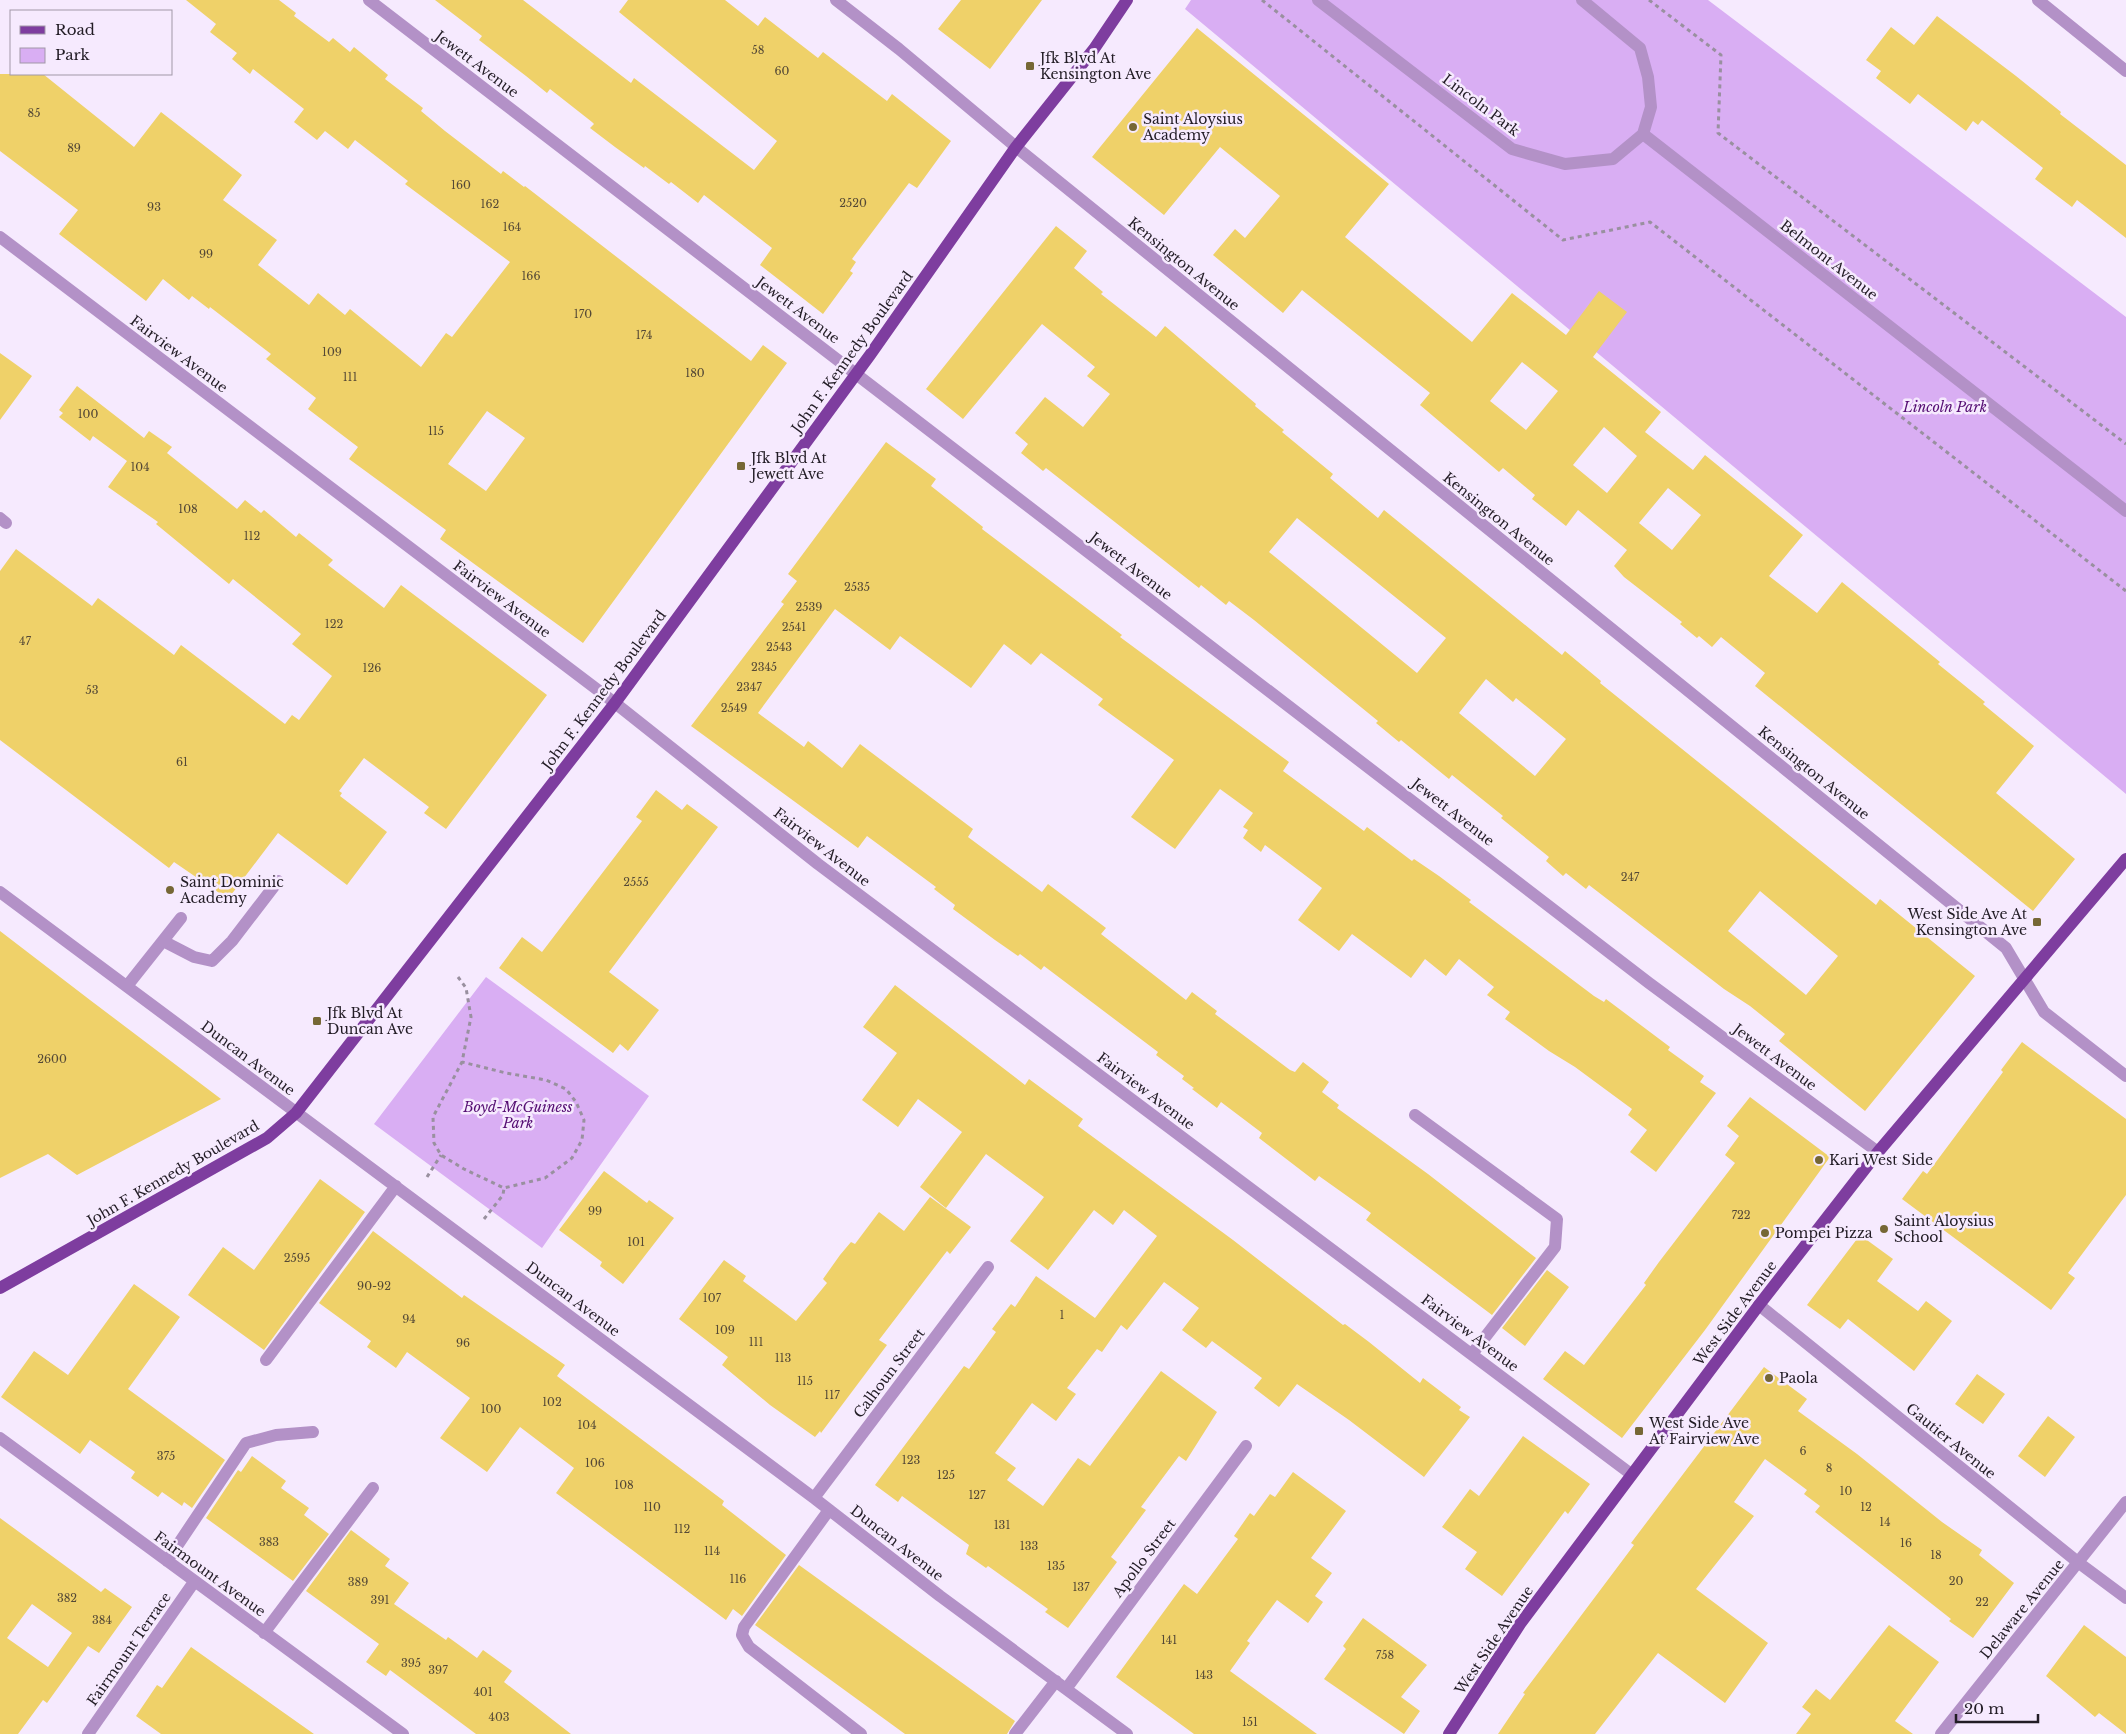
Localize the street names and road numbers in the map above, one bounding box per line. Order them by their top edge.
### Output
street label: Jewett Avenue [430,25,522,101]
street label: Lincoln Park [1439,70,1523,140]
street label: Kensington Avenue [1125,213,1243,315]
street label: Belmont Avenue [1776,216,1882,304]
street label: John F. Kennedy Boulevard [786,267,917,438]
street label: Jewett Avenue [751,271,843,347]
street label: Fairview Avenue [127,311,231,397]
street label: Kensington Avenue [1440,468,1558,570]
street label: Jewett Avenue [1084,527,1176,604]
street label: Fairview Avenue [450,556,554,642]
street label: John F. Kennedy Boulevard [537,606,670,775]
street label: Kensington Avenue [1755,722,1873,824]
street label: Jewett Avenue [1406,773,1498,850]
street label: Fairview Avenue [770,804,874,890]
street label: Duncan Avenue [197,1017,299,1099]
street label: Jewett Avenue [1728,1018,1820,1094]
street label: Fairview Avenue [1094,1048,1198,1134]
street label: John F. Kennedy Boulevard [82,1116,263,1231]
street label: West Side Avenue [1689,1257,1780,1370]
street label: Duncan Avenue [522,1258,624,1340]
street label: Fairview Avenue [1418,1290,1522,1376]
street label: Calhoun Street [849,1324,929,1421]
street label: Gautier Avenue [1902,1399,2000,1483]
street label: Duncan Avenue [847,1501,947,1585]
street label: Apollo Street [1108,1515,1180,1602]
street label: Fairmount Avenue [151,1528,269,1620]
street label: Delaware Avenue [1976,1555,2068,1663]
street label: West Side Avenue [1450,1582,1537,1699]
street label: Fairmount Terrace [83,1589,175,1709]

